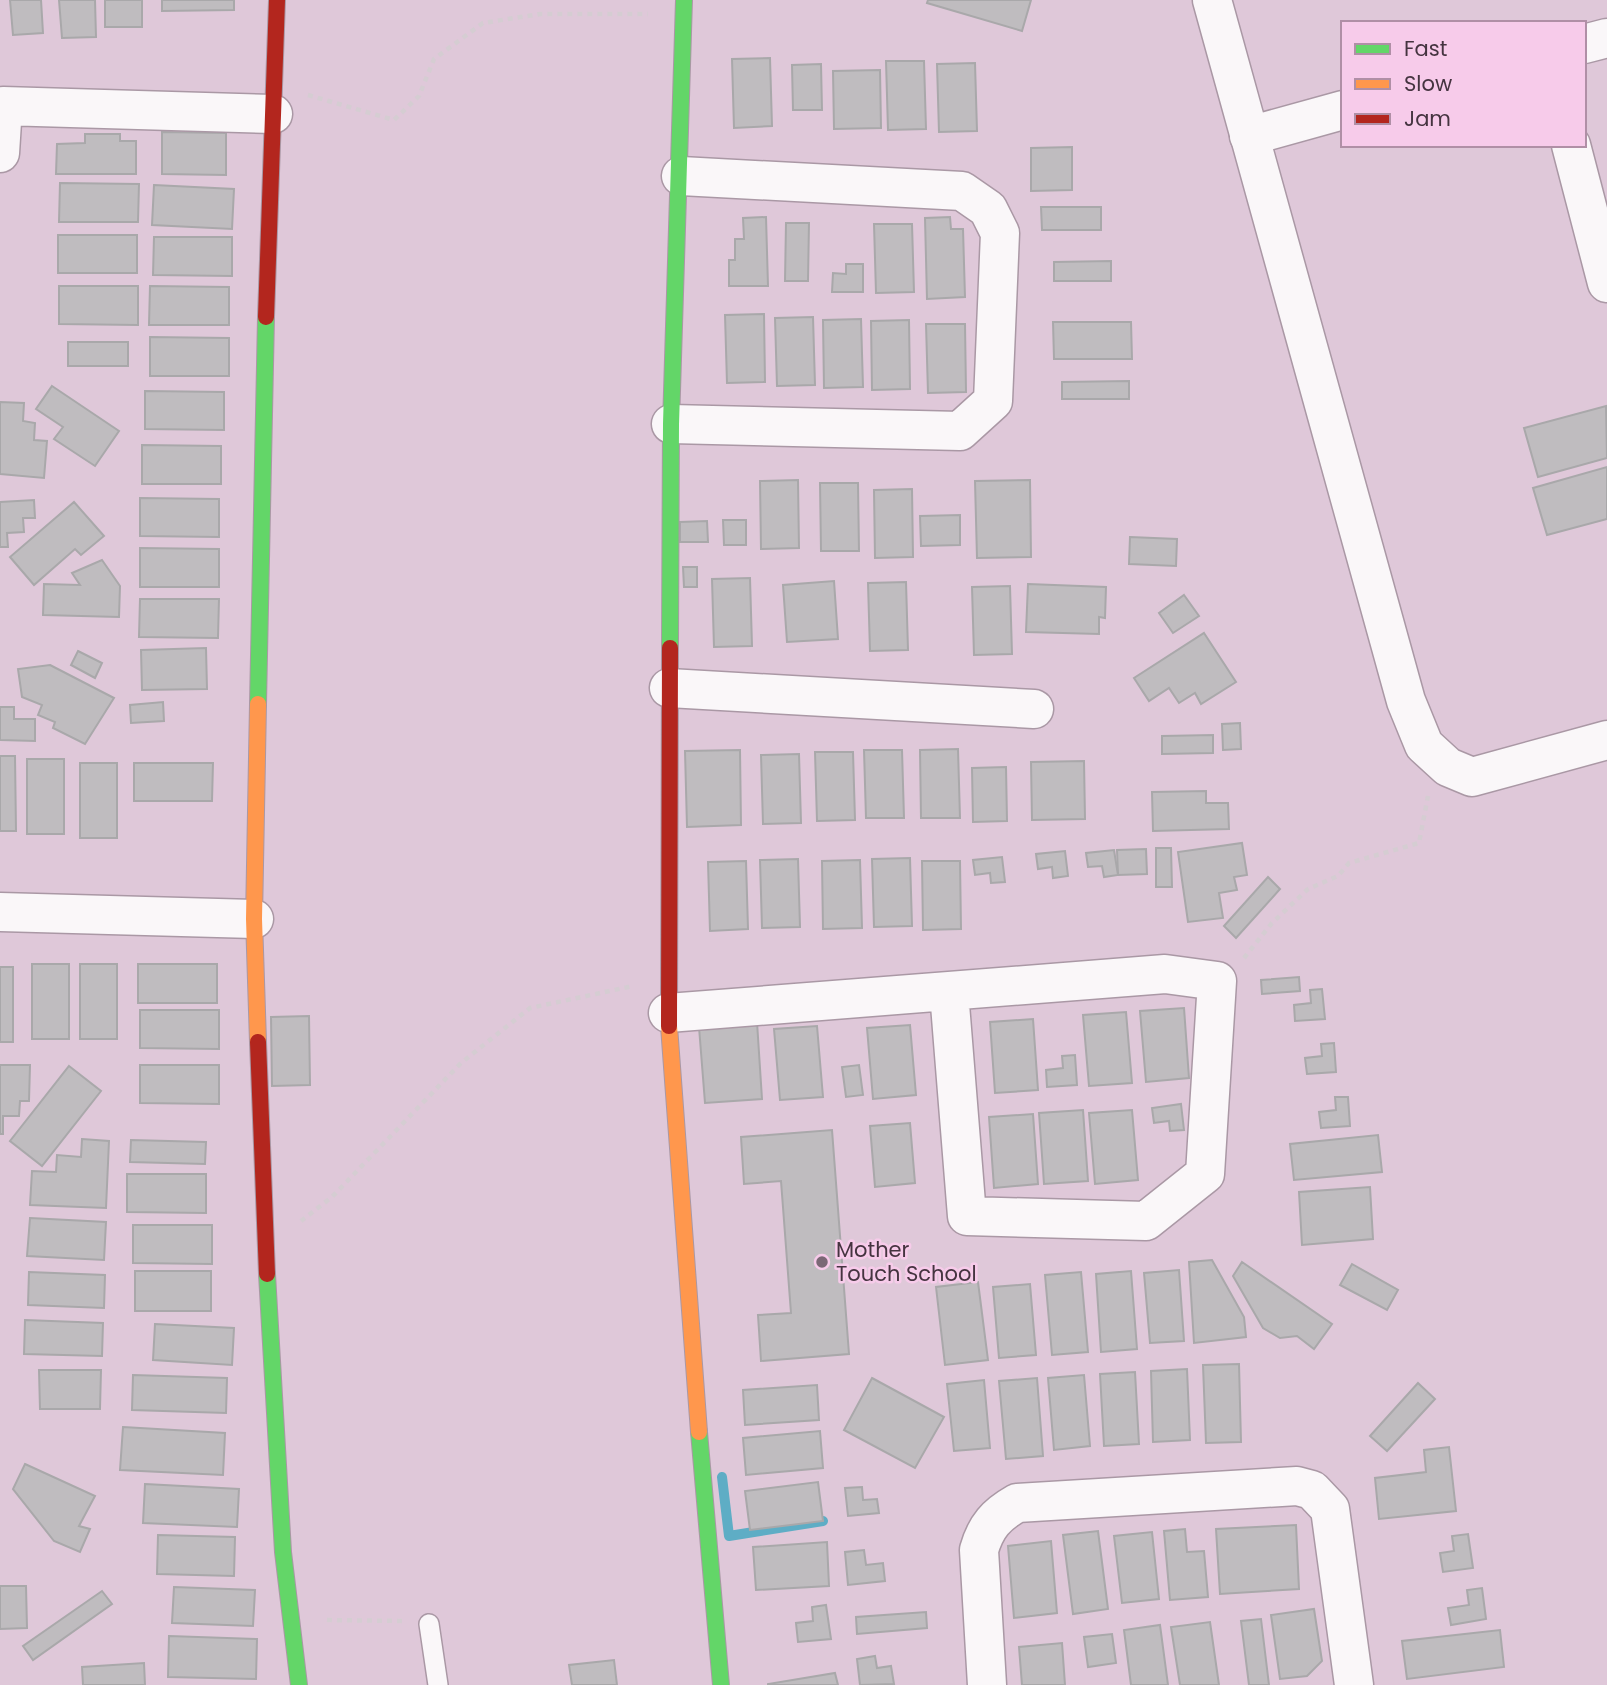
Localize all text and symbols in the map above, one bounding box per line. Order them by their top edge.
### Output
legend [1341,21,1586,147]
text: Fast [1404,34,1447,63]
text: Slow [1404,69,1452,98]
text: Jam [1404,104,1451,133]
place label: Mother Touch School [836,1235,977,1288]
marker: Mother Touch School [814,1254,830,1270]

